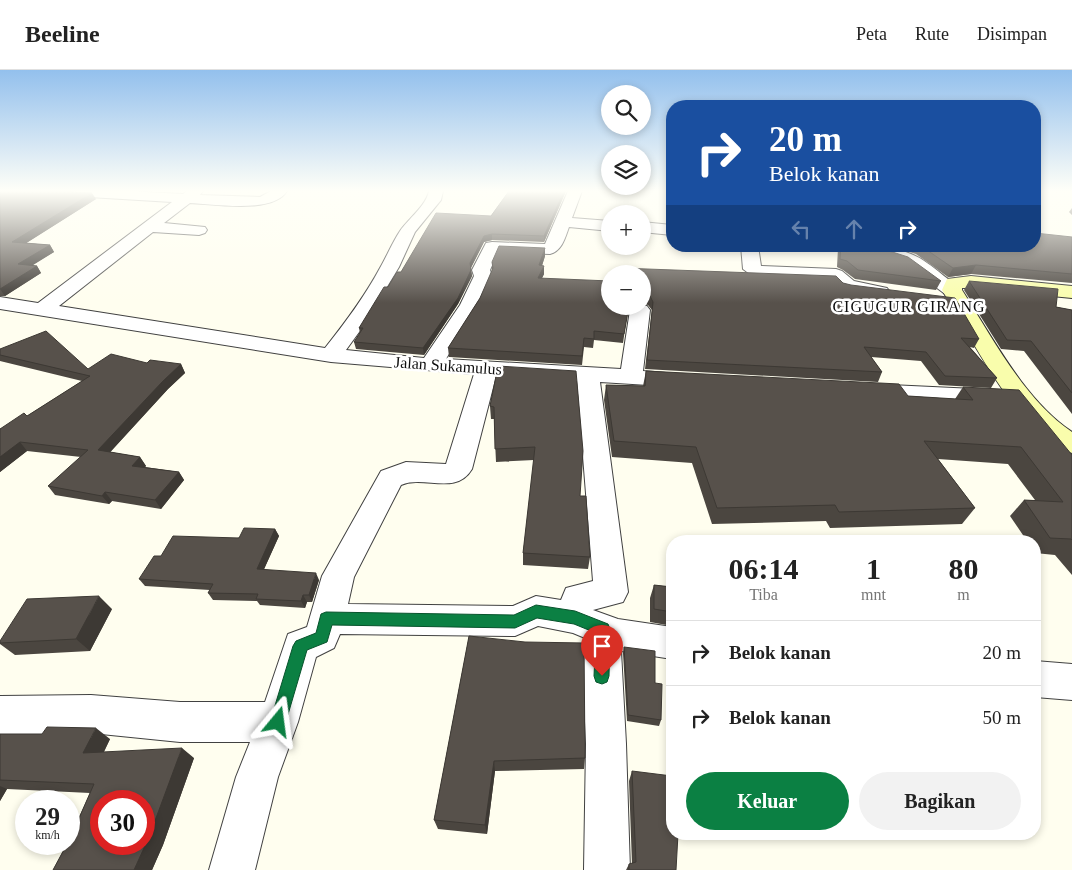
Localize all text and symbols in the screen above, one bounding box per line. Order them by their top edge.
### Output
text: Beeline [25,21,100,47]
text: Peta [856,24,887,44]
text: Rute [915,24,949,44]
text: Disimpan [977,24,1047,44]
map controls [601,85,651,315]
button: search [601,85,651,135]
icon: right [686,120,751,185]
text: 20 m [769,120,842,159]
button: layers [601,145,651,195]
text: Belok kanan [769,161,880,186]
button: + [601,205,651,255]
icon: left [787,215,815,243]
icon: ahead [840,215,868,243]
icon: right [893,215,921,243]
button: − [601,265,651,315]
district label: CIGUGUR GIRANG [832,298,986,315]
street label: Jalan Sukamulus [394,353,502,378]
text: 06:14 [729,552,799,585]
text: 1 [866,552,881,585]
text: 80 [948,552,978,585]
text: Tiba [749,586,778,603]
text: mnt [861,586,886,603]
text: m [957,586,970,603]
pin [581,625,623,676]
icon: arrive [588,632,616,660]
icon: right [686,639,714,667]
text: Belok kanan [729,642,831,663]
text: 20 m [982,642,1021,663]
position arrow [251,695,303,747]
icon: right [686,704,714,732]
text: Belok kanan [729,707,831,728]
text: 50 m [982,707,1021,728]
button: Keluar [686,772,849,830]
button: Bagikan [859,772,1021,830]
speed limit sign: 30 [90,790,155,855]
text: 29 [35,803,60,830]
text: km/h [35,828,60,842]

